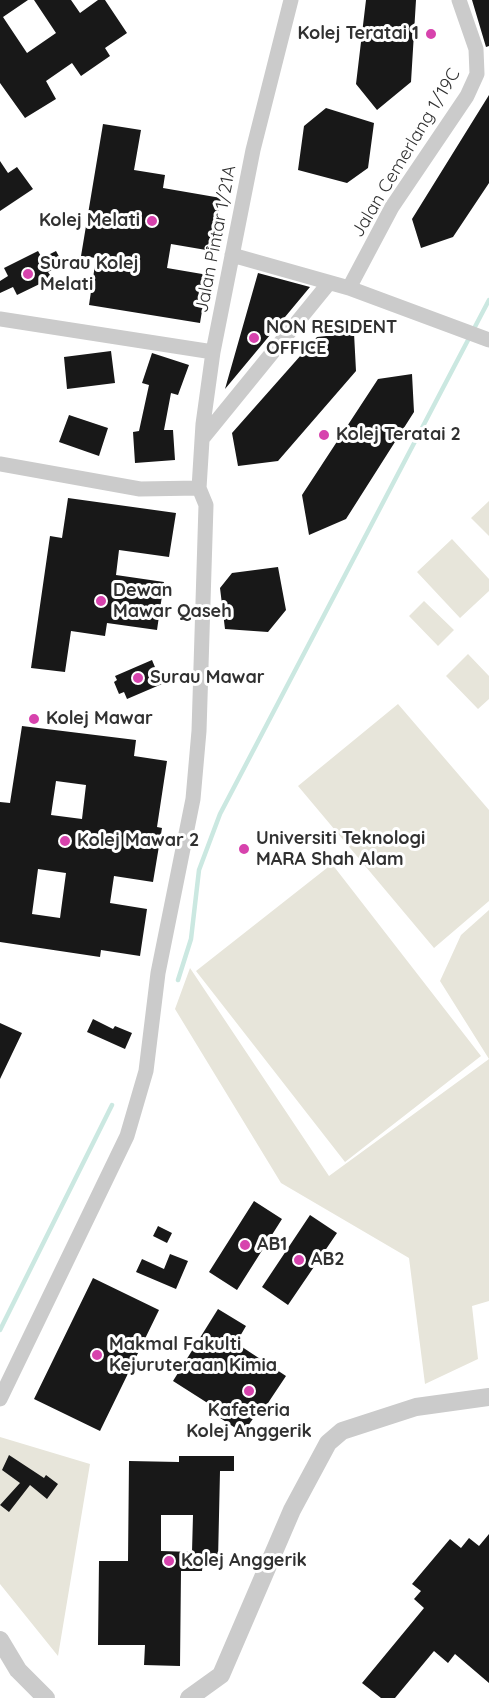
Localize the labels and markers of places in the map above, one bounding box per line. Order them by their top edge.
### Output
place label: Kolej Teratai 1 [297,23,419,45]
marker: Kolej Teratai 1 [424,27,438,41]
place label: Kolej Melati [39,210,140,232]
marker: Kolej Melati [145,214,159,228]
place label: Surau Kolej Melati [40,253,139,296]
marker: Surau Kolej Melati [21,267,35,281]
place label: NON RESIDENT OFFICE [266,317,397,360]
marker: NON RESIDENT OFFICE [247,331,261,345]
place label: Kolej Teratai 2 [336,424,461,446]
marker: Kolej Teratai 2 [317,428,331,442]
place label: Dewan Mawar Qaseh [113,580,232,622]
marker: Dewan Mawar Qaseh [94,594,108,608]
place label: Surau Mawar [150,667,265,689]
marker: Surau Mawar [131,671,145,685]
place label: Kolej Mawar [46,708,153,730]
marker: Kolej Mawar [27,712,41,726]
place label: Universiti Teknologi MARA Shah Alam [256,828,425,870]
place label: Kolej Mawar 2 [77,830,199,852]
marker: Kolej Mawar 2 [58,834,72,848]
marker: Universiti Teknologi MARA Shah Alam [237,842,251,856]
place label: AB1 [257,1234,287,1256]
marker: AB1 [238,1238,252,1252]
place label: AB2 [311,1249,345,1271]
marker: AB2 [292,1253,306,1267]
place label: Makmal Fakulti Kejuruteraan Kimia [109,1334,277,1376]
marker: Makmal Fakulti Kejuruteraan Kimia [90,1348,104,1362]
marker: Kafeteria Kolej Anggerik [242,1384,256,1398]
place label: Kafeteria Kolej Anggerik [186,1400,312,1442]
place label: Kolej Anggerik [181,1550,307,1572]
marker: Kolej Anggerik [162,1554,176,1568]

